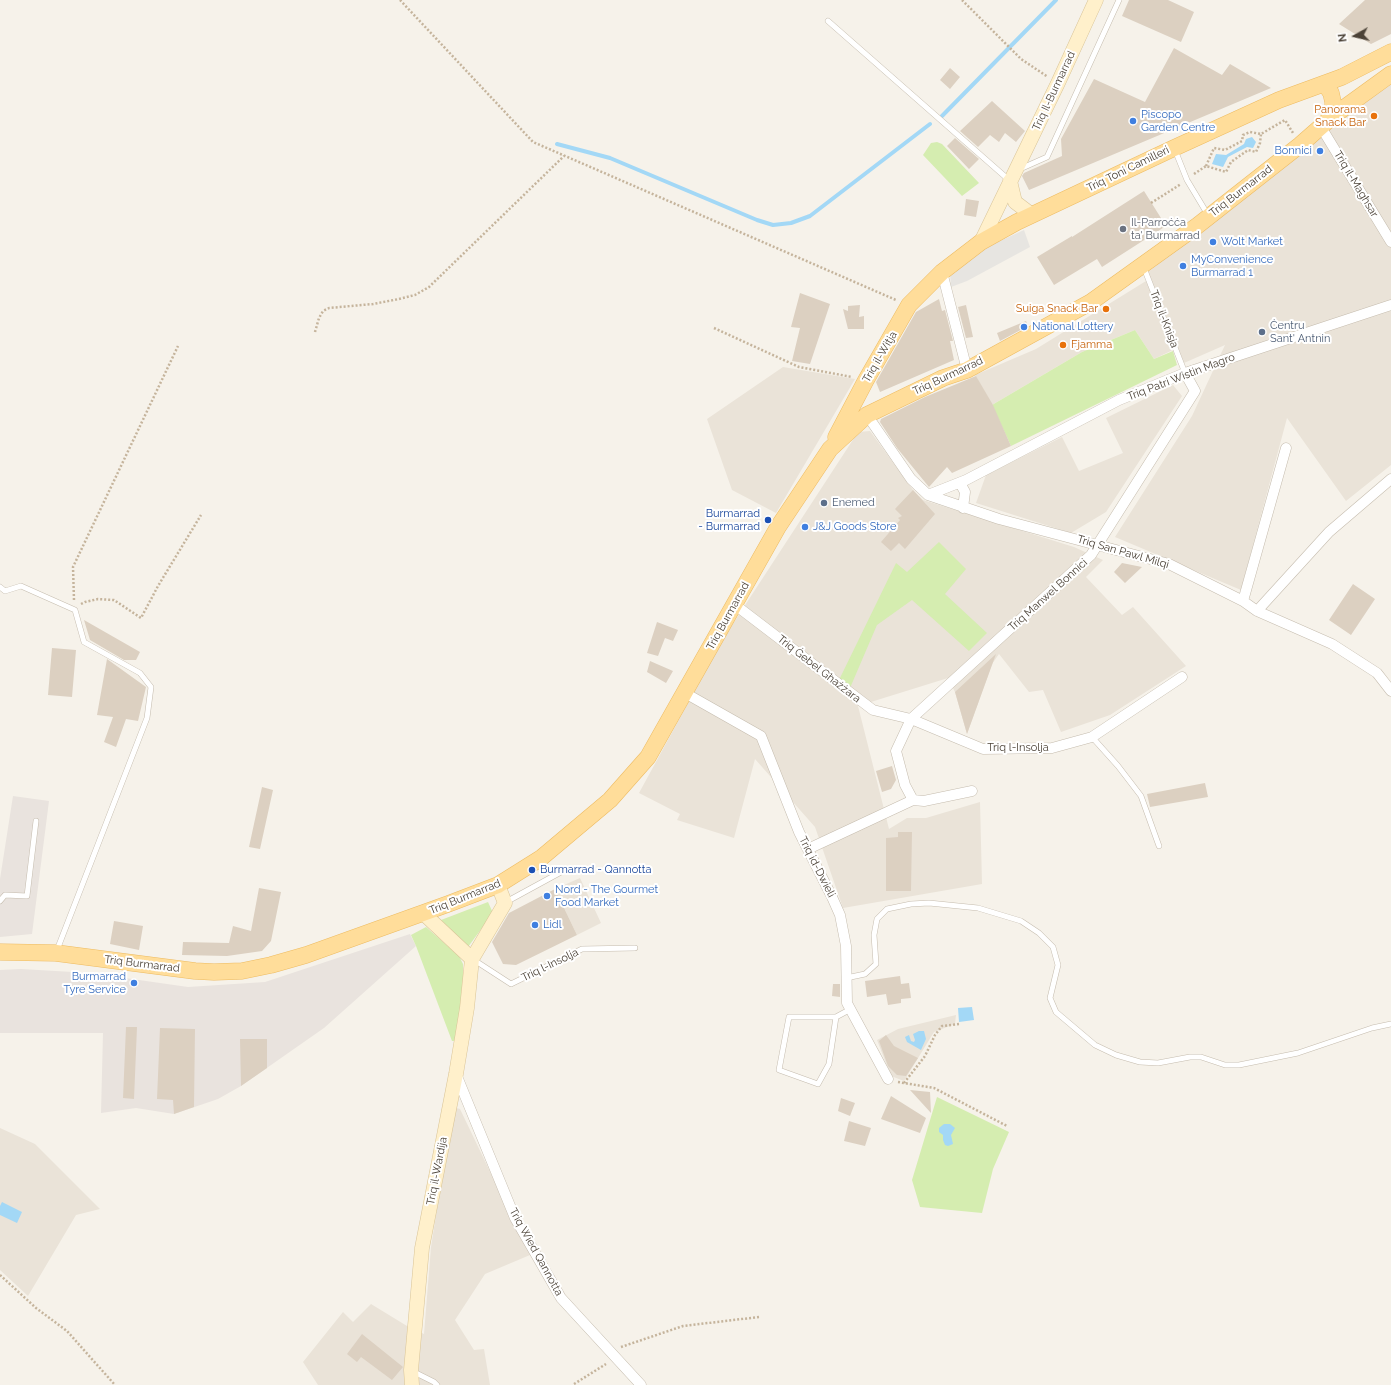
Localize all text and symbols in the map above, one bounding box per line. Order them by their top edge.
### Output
north arrow [1335,16,1375,56]
text: N [1336,33,1350,43]
street label: Triq Il-Burmarrad [1030,49,1078,133]
place label: Panorama Snack Bar [1314,103,1366,129]
place label: Piscopo Garden Centre [1141,108,1215,134]
marker: Panorama Snack Bar [1369,111,1379,121]
marker: Piscopo Garden Centre [1128,116,1138,126]
street label: Triq Toni Camilleri [1085,143,1171,195]
place label: Bonnici [1274,144,1312,158]
marker: Bonnici [1315,146,1325,156]
street label: Triq il-Magħsar [1331,148,1381,220]
street label: Triq Burmarrad [1207,162,1275,220]
place label: Il-Parroċċa ta' Burmarrad [1131,216,1200,242]
marker: Il-Parroċċa ta' Burmarrad [1118,224,1128,234]
place label: Wolt Market [1221,235,1283,249]
marker: Wolt Market [1208,237,1218,247]
place label: MyConvenience Burmarrad 1 [1191,253,1273,279]
marker: MyConvenience Burmarrad 1 [1178,261,1188,271]
street label: Triq il-Knisja [1147,288,1181,350]
place label: Suiga Snack Bar [1016,302,1098,316]
marker: Suiga Snack Bar [1101,304,1111,314]
place label: Ċentru Sant' Antnin [1270,319,1330,345]
place label: National Lottery [1032,320,1114,334]
marker: National Lottery [1019,322,1029,332]
marker: Ċentru Sant' Antnin [1257,327,1267,337]
street label: Triq il-Witja [860,329,900,385]
place label: Fjamma [1071,338,1112,352]
marker: Fjamma [1058,340,1068,350]
street label: Triq Patri Wistin Magro [1125,350,1237,404]
street label: Triq Burmarrad [911,354,985,398]
place label: Enemed [832,496,875,510]
marker: Enemed [819,498,829,508]
place label: Burmarrad - Burmarrad [698,507,760,533]
marker: Burmarrad - Burmarrad [763,515,773,525]
place label: J&J Goods Store [813,520,897,534]
marker: J&J Goods Store [800,522,810,532]
street label: Triq San Pawl Milqi [1076,533,1170,571]
street label: Triq Manwel Bonnici [1006,556,1090,634]
street label: Triq Burmarrad [704,580,752,652]
street label: Triq Ġebel Għażżara [775,632,863,706]
street label: Triq l-Insolja [987,741,1049,755]
street label: Triq id-Dwieli [796,834,838,900]
place label: Burmarrad - Qannotta [540,863,651,877]
marker: Burmarrad - Qannotta [527,865,537,875]
street label: Triq Burmarrad [427,877,503,917]
place label: Nord - The Gourmet Food Market [555,883,658,909]
marker: Nord - The Gourmet Food Market [542,891,552,901]
place label: Lidl [543,918,562,932]
marker: Lidl [530,920,540,930]
street label: Triq l-Insolja [519,946,581,984]
street label: Triq Burmarrad [104,953,180,975]
place label: Burmarrad Tyre Service [64,970,126,996]
marker: Burmarrad Tyre Service [129,978,139,988]
street label: Triq il-Wardija [424,1136,450,1206]
street label: Triq Wied Qannotta [506,1206,566,1298]

